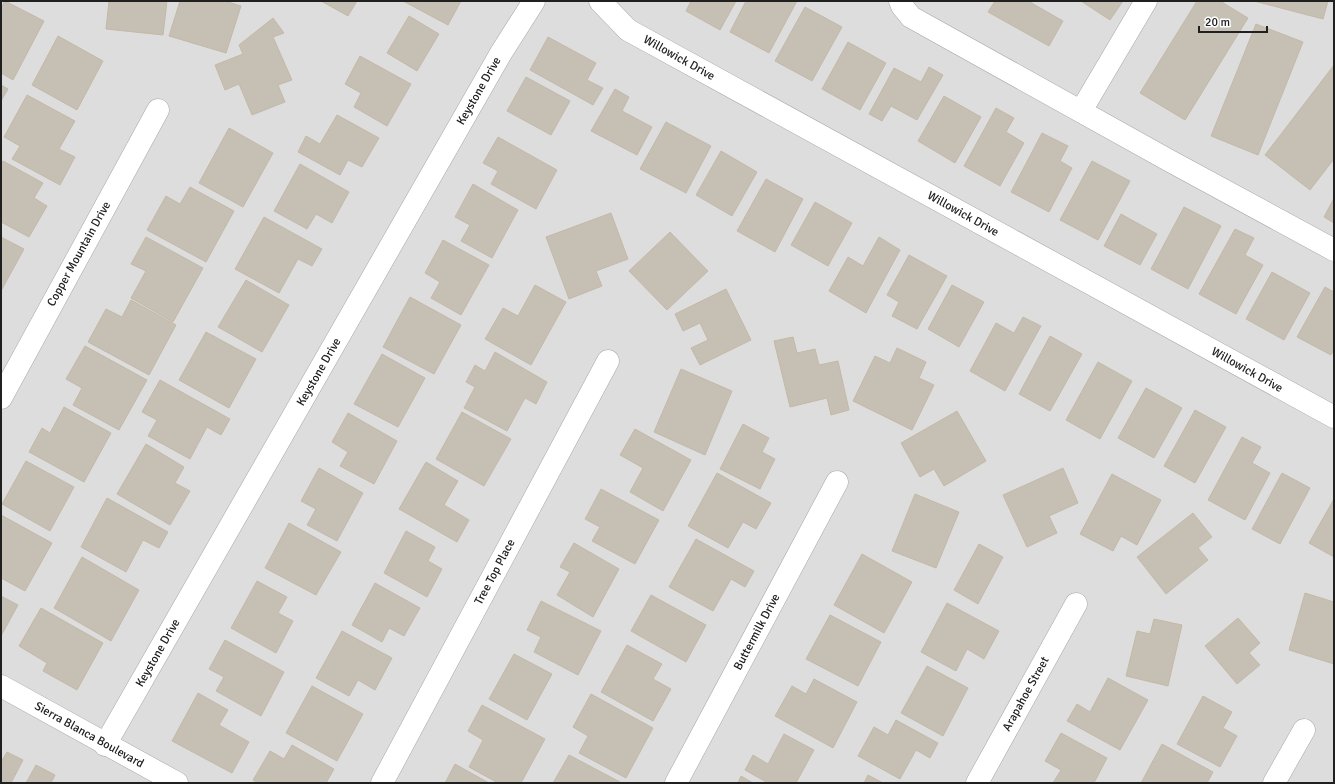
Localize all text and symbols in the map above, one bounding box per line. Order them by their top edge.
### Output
scale bar [1199,8,1267,34]
text: 20 m [1205,15,1230,30]
street label: Willowick Drive [641,32,717,84]
street label: Keystone Drive [453,54,505,128]
street label: Willowick Drive [925,188,1001,240]
street label: Copper Mountain Drive [44,199,114,309]
street label: Keystone Drive [293,335,345,409]
street label: Willowick Drive [1209,344,1285,396]
street label: Tree Top Place [471,537,519,607]
street label: Buttermilk Drive [731,591,783,673]
street label: Keystone Drive [132,616,184,690]
street label: Arapahoe Street [999,654,1053,734]
street label: Sierra Blanca Boulevard [32,699,146,771]

